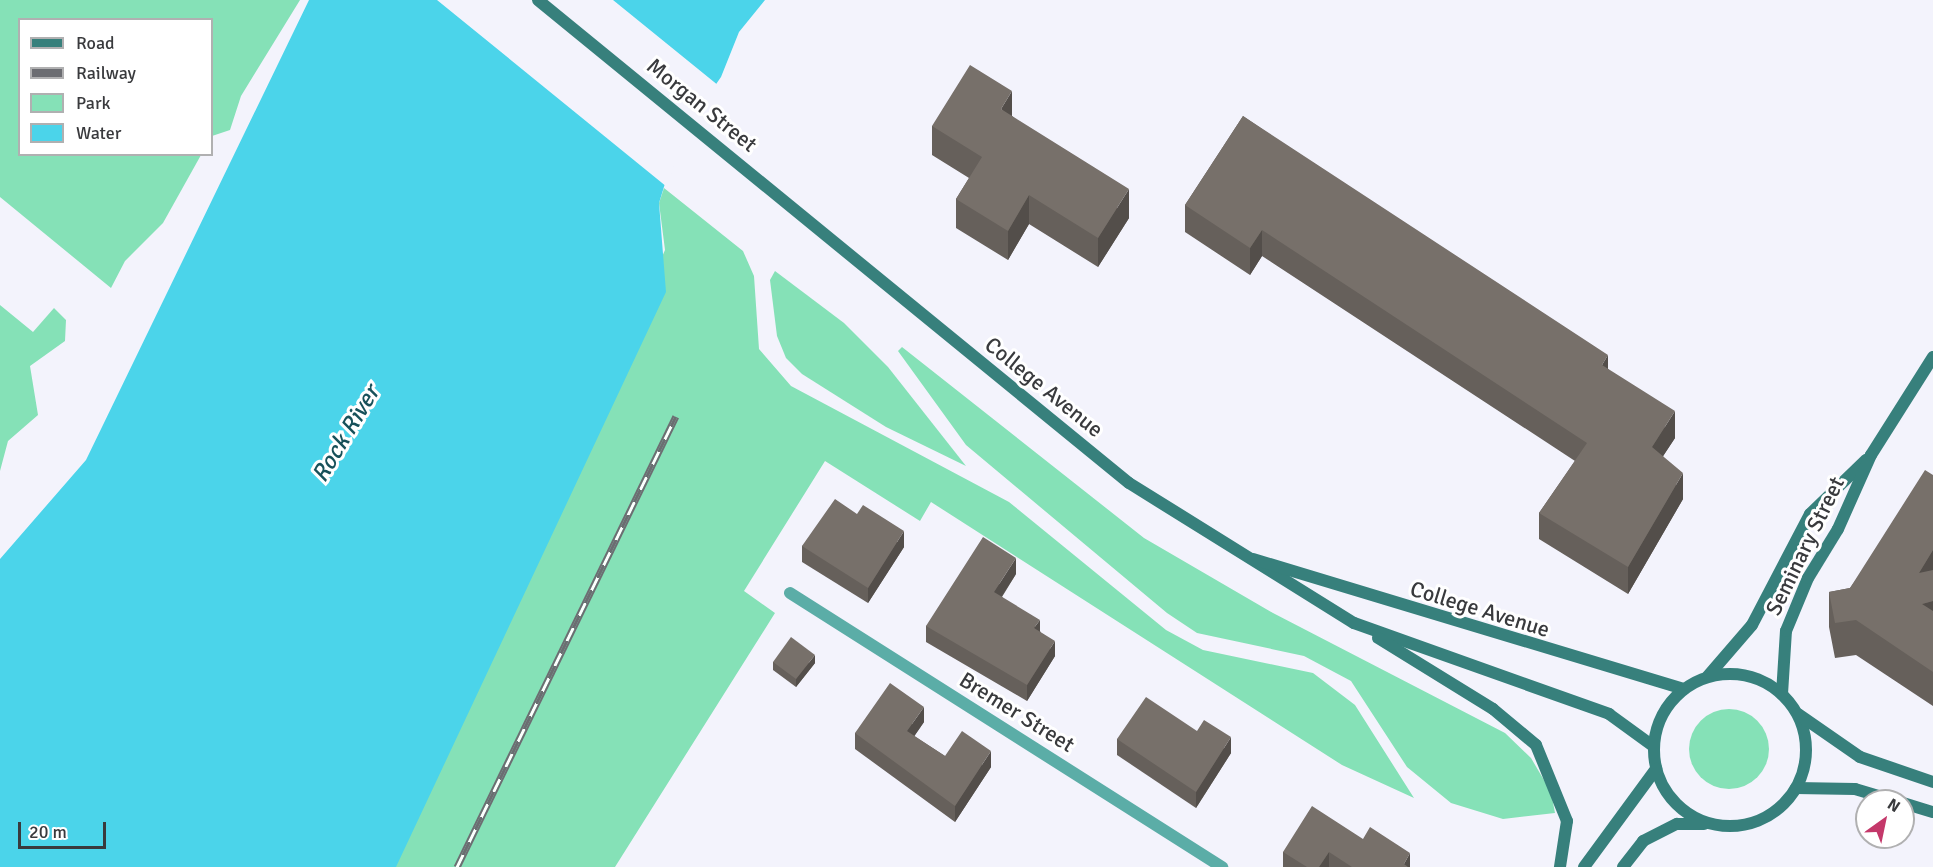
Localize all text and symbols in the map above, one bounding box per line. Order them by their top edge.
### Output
legend [18,18,213,156]
text: Road [76,32,115,54]
street label: Morgan Street [642,53,762,157]
text: Railway [76,62,136,84]
text: Park [76,92,111,114]
text: Water [76,122,121,144]
street label: College Avenue [980,331,1108,443]
water label: Rock River [306,381,386,487]
street label: Seminary Street [1760,472,1850,620]
street label: College Avenue [1407,575,1553,643]
street label: Bremer Street [955,666,1079,758]
north arrow [1855,789,1915,849]
text: N [1884,794,1904,817]
scale bar [21,810,110,848]
text: 20 m [29,821,67,843]

